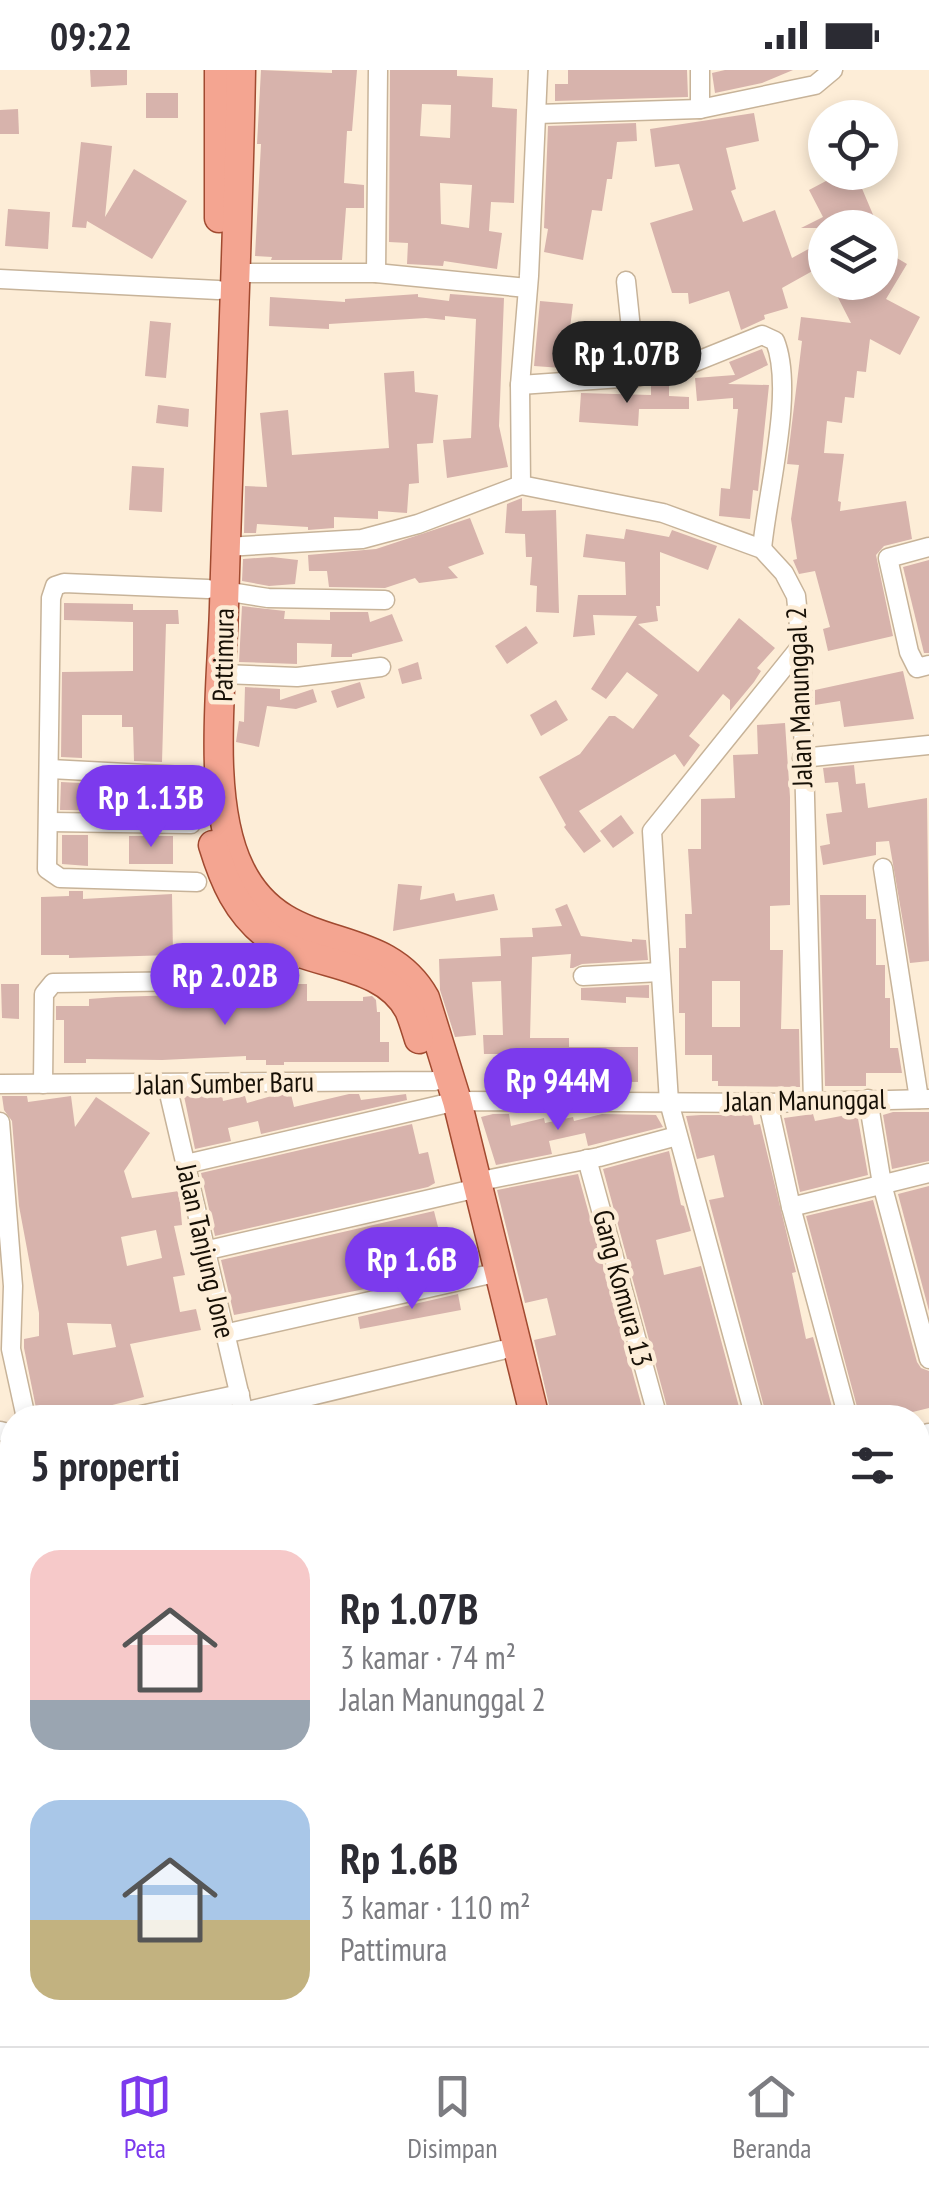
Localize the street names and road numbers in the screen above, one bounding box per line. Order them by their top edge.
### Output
street label: Jalan Manunggal 2 [777,606,820,789]
street label: Pattimura [203,608,242,702]
street label: Jalan Sumber Baru [135,1062,314,1103]
street label: Jalan Manunggal [723,1080,887,1119]
street label: Jalan Tanjung Jone [168,1159,245,1342]
street label: Gang Komura 13 [585,1206,662,1370]

